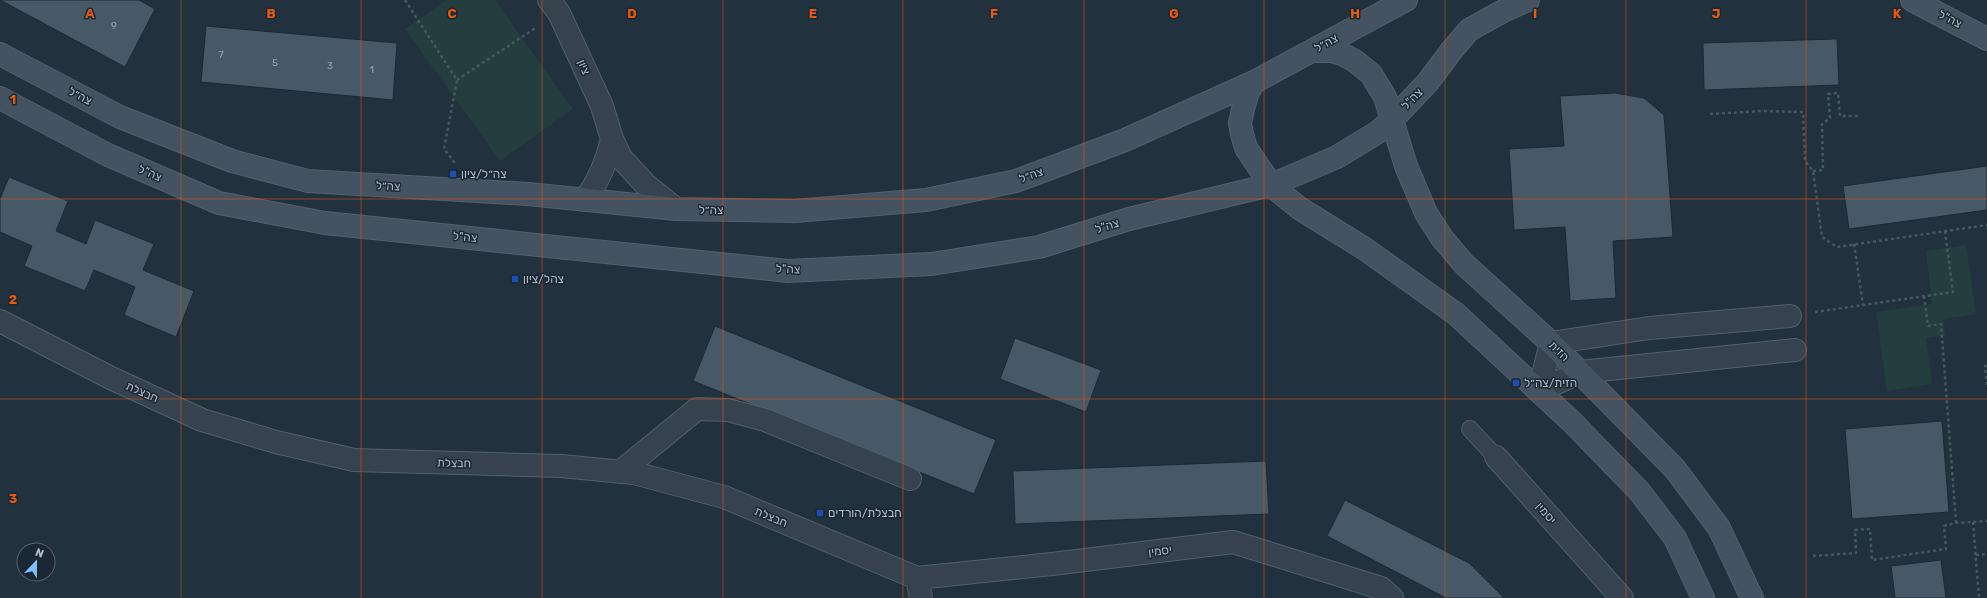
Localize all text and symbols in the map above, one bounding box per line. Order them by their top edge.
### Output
text: A [85,6,95,21]
text: B [266,6,276,21]
text: C [447,6,457,21]
text: D [627,6,637,21]
text: E [809,6,817,21]
text: F [990,6,998,21]
text: G [1169,6,1179,21]
text: H [1350,6,1360,21]
text: I [1533,6,1537,21]
text: J [1712,6,1720,21]
text: K [1893,6,1902,21]
street label: צה"ל [1936,7,1964,31]
house number: 9 [111,20,117,32]
street label: צה״ל [1312,31,1340,55]
house number: 7 [218,49,224,61]
house number: 5 [272,57,278,69]
street label: ציון [575,57,593,77]
house number: 3 [327,60,333,72]
house number: 1 [370,64,374,76]
street label: צה״ל [66,84,94,108]
street label: צה"ל [1398,85,1426,113]
text: 1 [10,92,16,107]
street label: צה"ל [136,162,164,184]
street label: צה״ל [1017,164,1045,186]
place label: צה״ל/ציון [461,167,507,181]
marker: צה״ל/ציון [448,169,458,179]
street label: צה״ל [375,178,401,194]
street label: צה״ל [698,203,724,217]
street label: צה"ל [1093,216,1121,236]
street label: צה"ל [452,229,478,245]
street label: צה"ל [775,262,801,276]
place label: צהל/ציון [523,272,564,286]
marker: צהל/ציון [510,274,520,284]
text: 2 [9,292,17,307]
street label: הזית [1546,338,1572,364]
place label: הזית/צה״ל [1524,376,1577,390]
marker: הזית/צה״ל [1511,378,1521,388]
street label: חבצלת [123,379,161,405]
street label: חבצלת [437,455,471,471]
text: 3 [9,491,18,506]
street label: יסמין [1533,500,1559,526]
street label: חבצלת [752,504,790,530]
place label: חבצלת/הורדים [828,506,902,520]
marker: חבצלת/הורדים [815,508,825,518]
north arrow [16,542,56,582]
street label: יסמין [1147,543,1173,559]
text: N [33,546,46,561]

